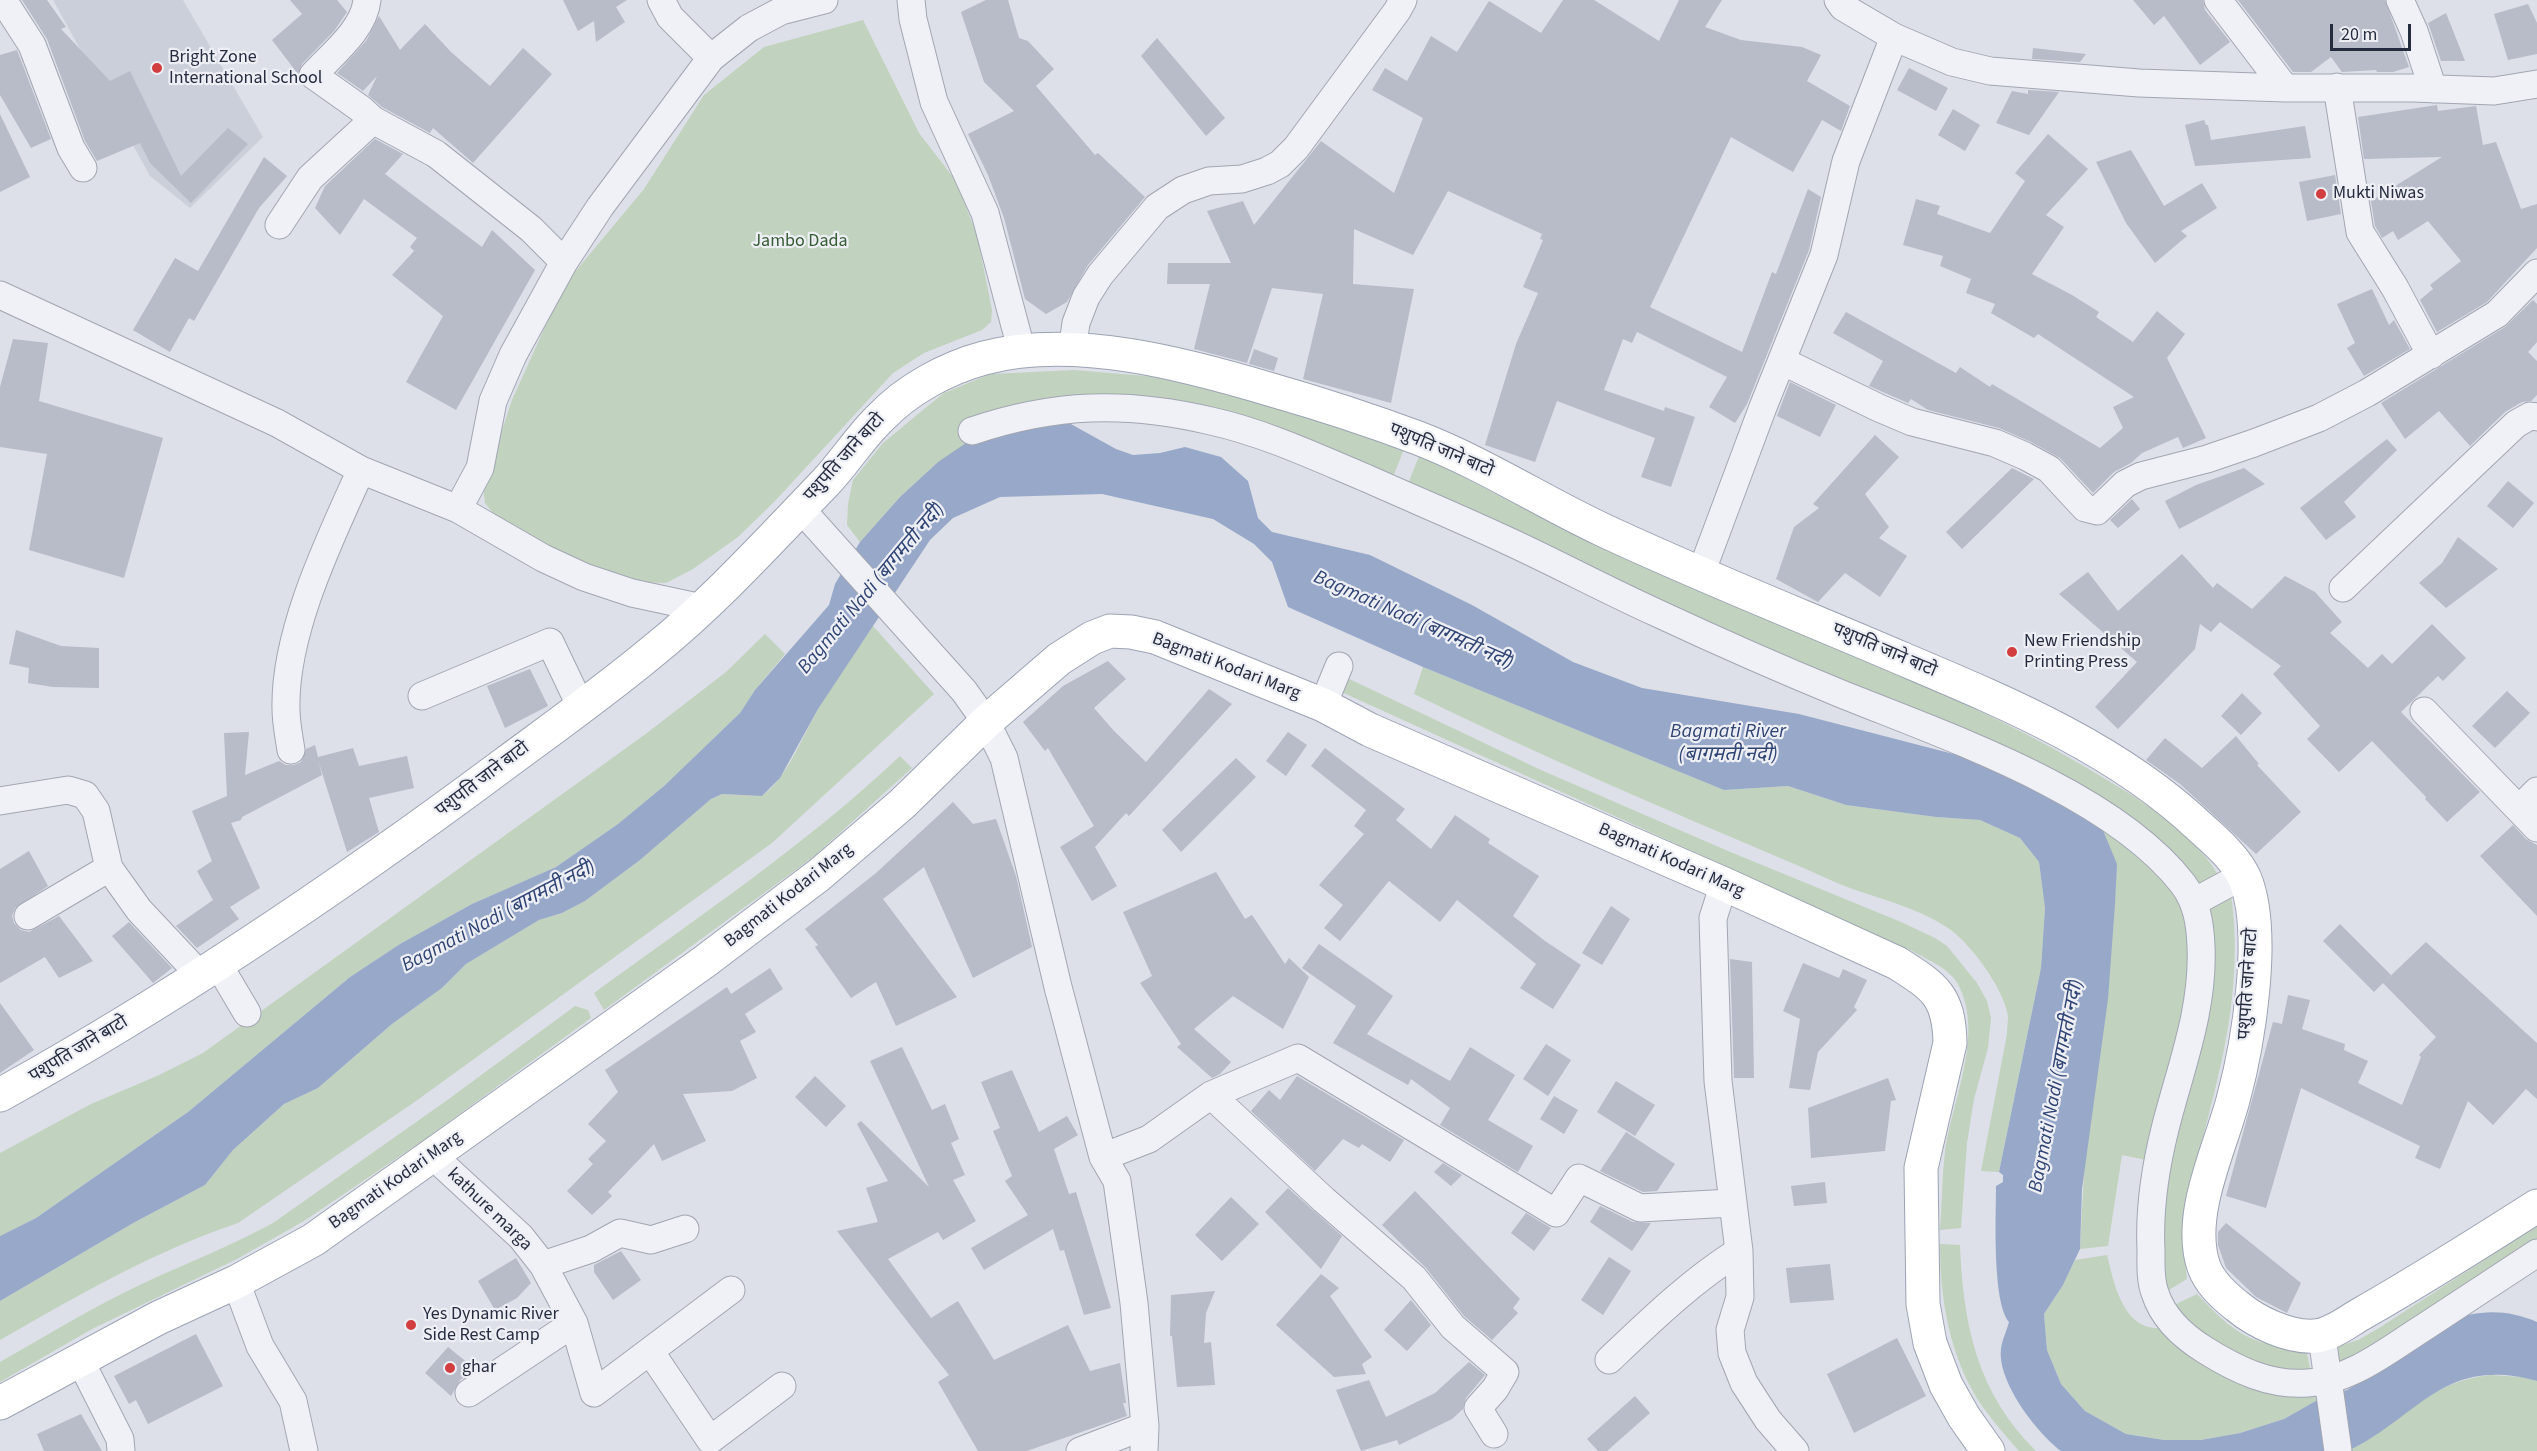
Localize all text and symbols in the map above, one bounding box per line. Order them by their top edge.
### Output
scale bar [2333,12,2414,50]
text: 20 m [2341,22,2377,47]
place label: Bright Zone International School [169,47,322,90]
marker: Bright Zone International School [150,61,164,75]
place label: Mukti Niwas [2333,183,2424,205]
marker: Mukti Niwas [2314,187,2328,201]
park label: Jambo Dada [752,231,848,253]
street label: पशुपति जाने बाटो [800,409,890,507]
street label: पशुपति जाने बाटो [1385,419,1497,483]
water label: Bagmati Nadi (बागमती नदी) [793,499,951,679]
water label: Bagmati Nadi (बागमती नदी) [1309,566,1517,676]
street label: पशुपति जाने बाटो [1828,619,1940,683]
street label: Bagmati Kodari Marg [1149,629,1303,705]
place label: New Friendship Printing Press [2024,631,2141,674]
marker: New Friendship Printing Press [2005,645,2019,659]
water label: Bagmati River (बागमती नदी) [1670,721,1786,768]
street label: पशुपति जाने बाटो [432,738,534,822]
street label: Bagmati Kodari Marg [1595,819,1747,903]
street label: Bagmati Kodari Marg [720,839,858,953]
water label: Bagmati Nadi (बागमती नदी) [398,856,600,978]
street label: पशुपति जाने बाटो [2234,928,2264,1040]
water label: Bagmati Nadi (बागमती नदी) [2025,978,2089,1194]
street label: पशुपति जाने बाटो [26,1012,132,1088]
street label: Bagmati Kodari Marg [325,1127,467,1235]
street label: kathure marga [442,1164,536,1256]
place label: Yes Dynamic River Side Rest Camp [423,1304,559,1346]
marker: Yes Dynamic River Side Rest Camp [404,1318,418,1332]
place label: ghar [462,1357,496,1379]
marker: ghar [443,1361,457,1375]

